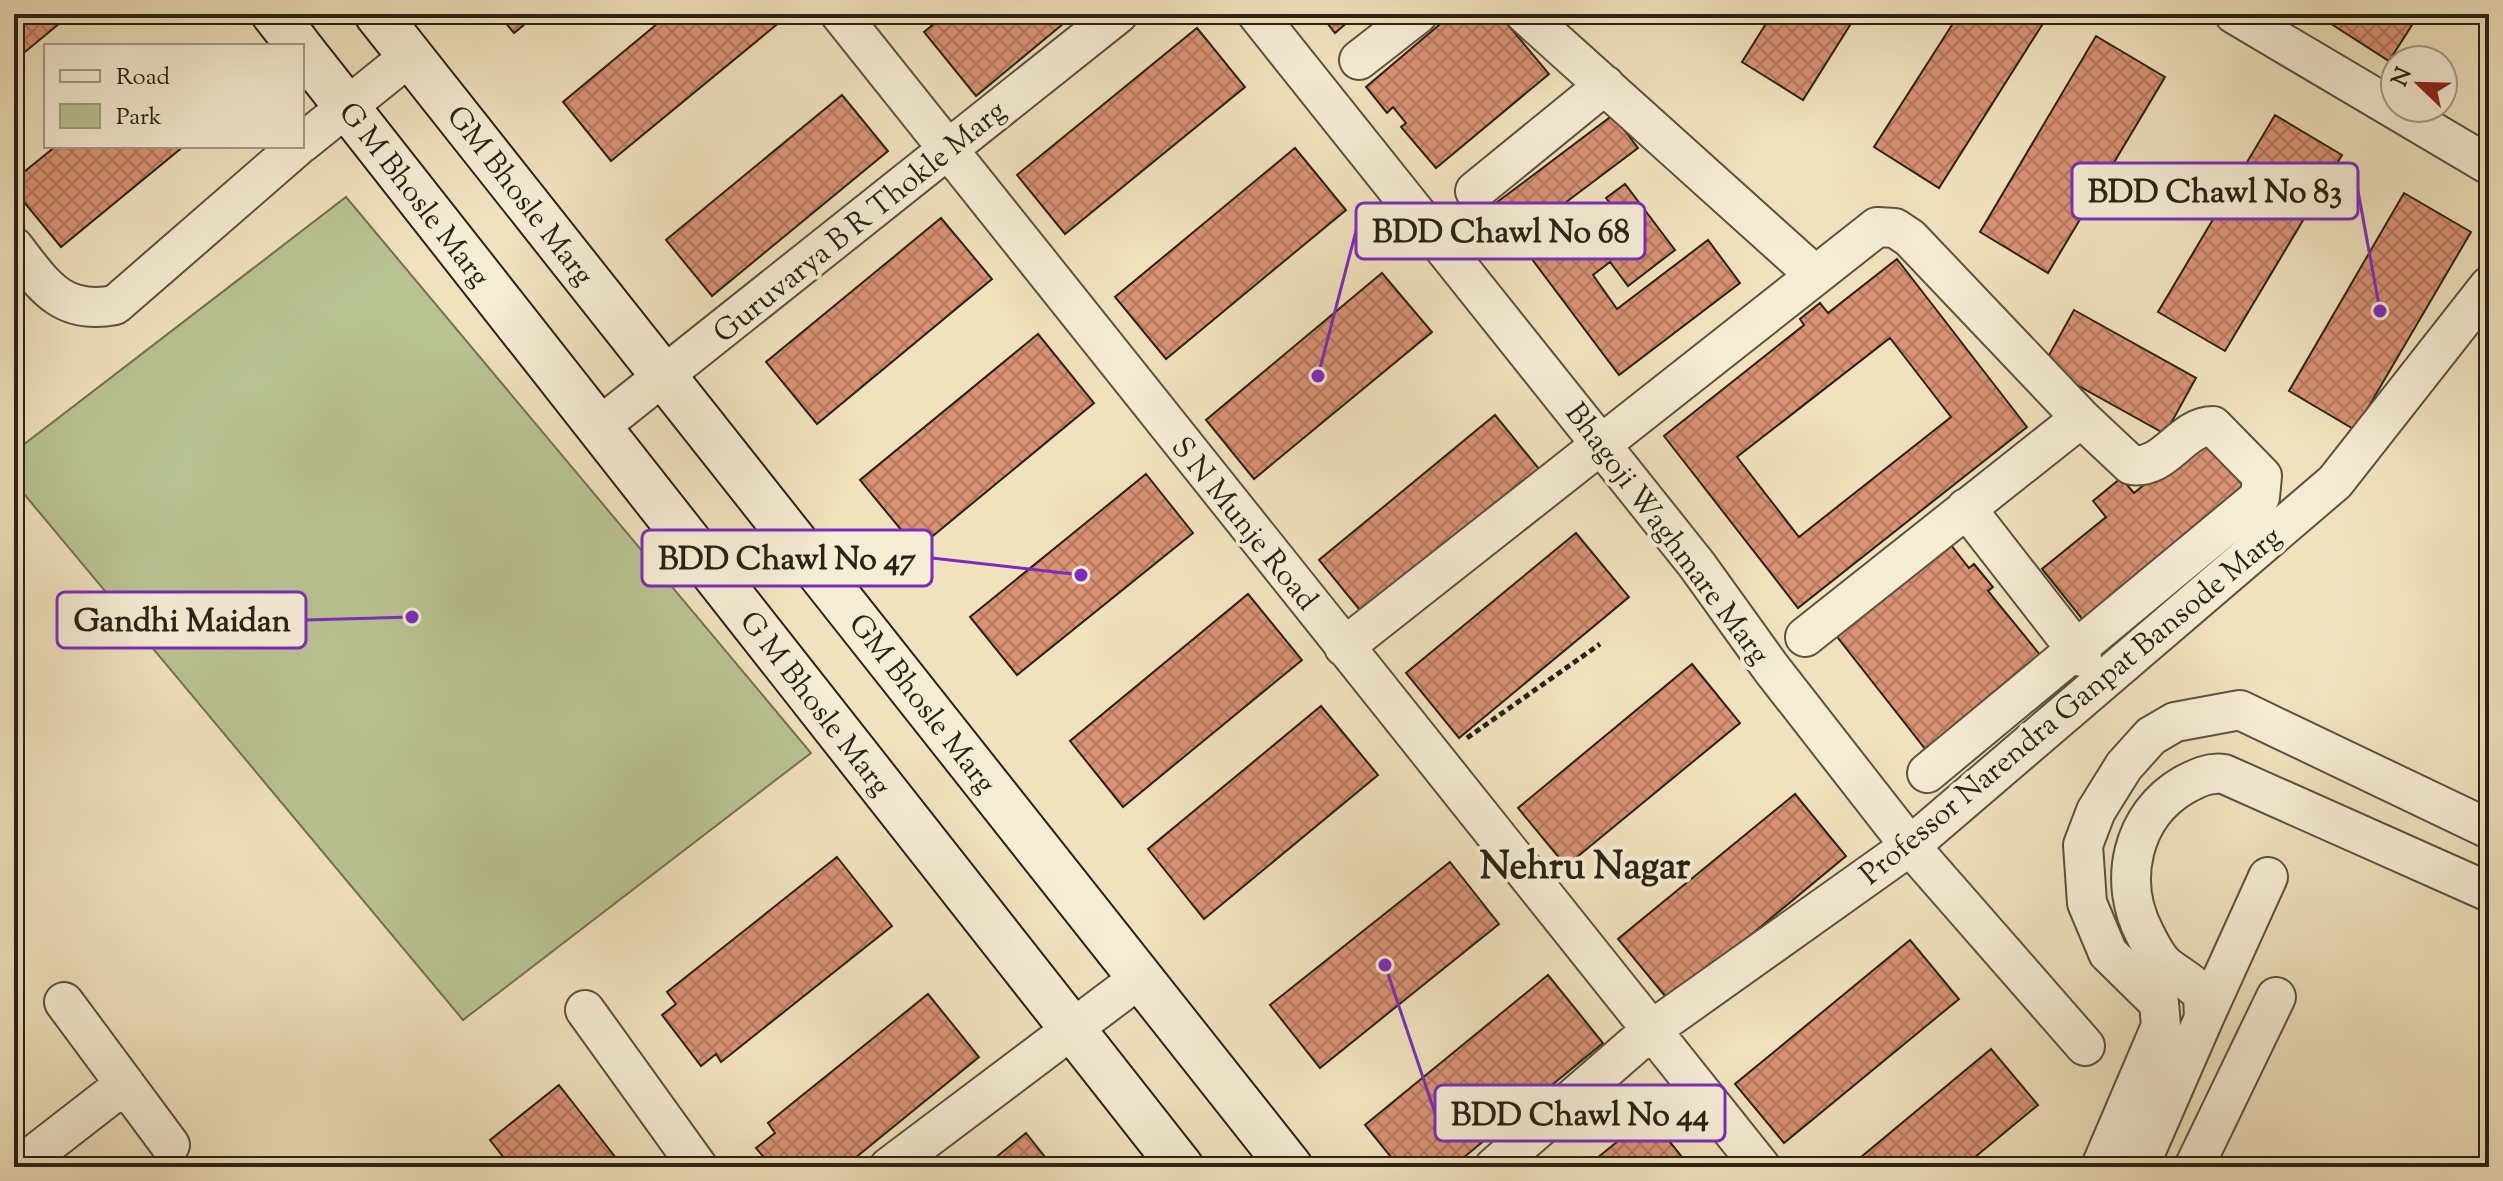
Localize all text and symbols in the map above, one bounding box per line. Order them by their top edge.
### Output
legend [44,44,304,148]
north arrow [2379,44,2459,124]
text: Road [116,61,170,95]
text: N [2385,63,2422,92]
street label: Guruvarya B R Thokle Marg [705,91,1016,355]
street label: G M Bhosle Marg [327,94,499,297]
street label: GM Bhosle Marg [435,97,603,296]
text: Park [116,101,162,135]
callout: BDD Chawl No 83 [2072,163,2358,219]
text: BDD Chawl No 83 [2088,171,2342,217]
callout: BDD Chawl No 68 [1356,203,1645,259]
text: BDD Chawl No 68 [1372,211,1630,257]
street label: Bhagoji Waghmare Marg [1553,395,1779,674]
street label: S N Munje Road [1160,429,1327,621]
street label: Professor Narendra Ganpat Bansode Marg [1851,517,2292,897]
callout: BDD Chawl No 47 [642,530,932,586]
text: BDD Chawl No 47 [658,538,916,584]
callout: Gandhi Maidan [57,592,306,648]
text: Gandhi Maidan [73,600,291,646]
street label: G M Bhosle Marg [728,603,900,806]
street label: GM Bhosle Marg [837,605,1005,804]
district label: Nehru Nagar [1480,842,1691,896]
callout: BDD Chawl No 44 [1435,1085,1725,1141]
text: BDD Chawl No 44 [1451,1094,1709,1140]

